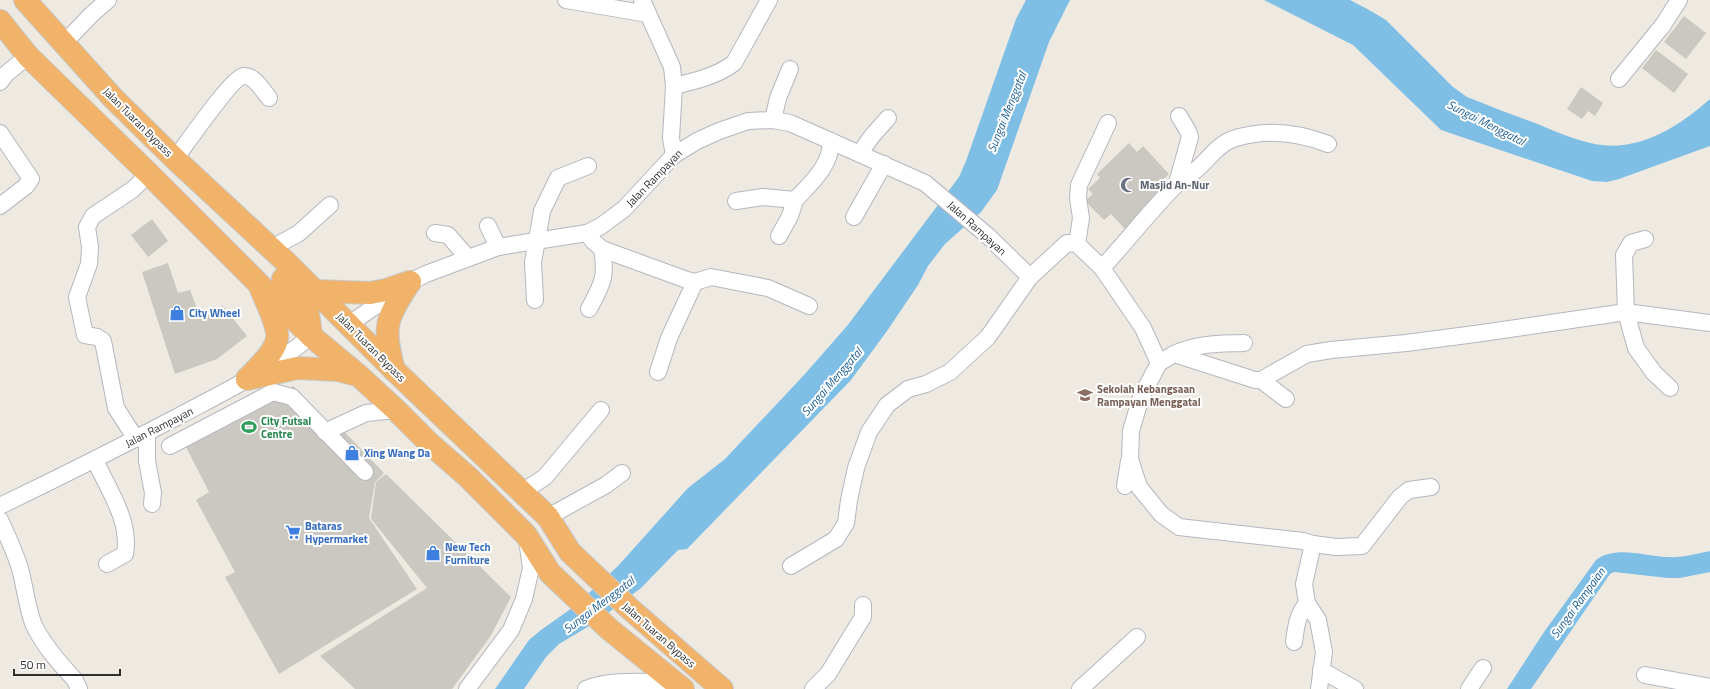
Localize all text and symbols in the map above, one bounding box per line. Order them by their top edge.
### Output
water label: Sungai Menggatal [982,67,1032,155]
street label: Jalan Tuaran Bypass [100,84,176,160]
water label: Sungai Menggatal [1444,95,1530,151]
street label: Jalan Rampayan [622,146,686,210]
mosque icon: Masjid An-Nur [1119,176,1137,194]
place label: Masjid An-Nur [1140,177,1209,193]
street label: Jalan Rampayan [944,197,1010,259]
shop icon: City Wheel [168,304,186,322]
place label: City Wheel [189,305,240,321]
street label: Jalan Tuaran Bypass [333,309,409,385]
water label: Sungai Menggatal [797,342,868,420]
place label: Sekolah Kebangsaan Rampayan Menggatal [1097,381,1201,410]
school or university icon: Sekolah Kebangsaan Rampayan Menggatal [1076,386,1094,404]
street label: Jalan Rampayan [122,403,196,451]
place label: City Futsal Centre [261,413,311,442]
sports icon: City Futsal Centre [240,418,258,436]
shop icon: Xing Wang Da [343,444,361,462]
place label: Xing Wang Da [364,445,431,461]
place label: Bataras Hypermarket [305,518,368,547]
supermarket icon: Bataras Hypermarket [284,523,302,541]
place label: New Tech Furniture [445,539,491,568]
shop icon: New Tech Furniture [424,544,442,562]
water label: Sungai Rampaian [1545,563,1610,642]
water label: Sungai Menggatal [559,571,640,638]
street label: Jalan Tuaran Bypass [619,599,699,671]
scale bar [14,651,120,677]
text: 50 m [20,655,46,674]

